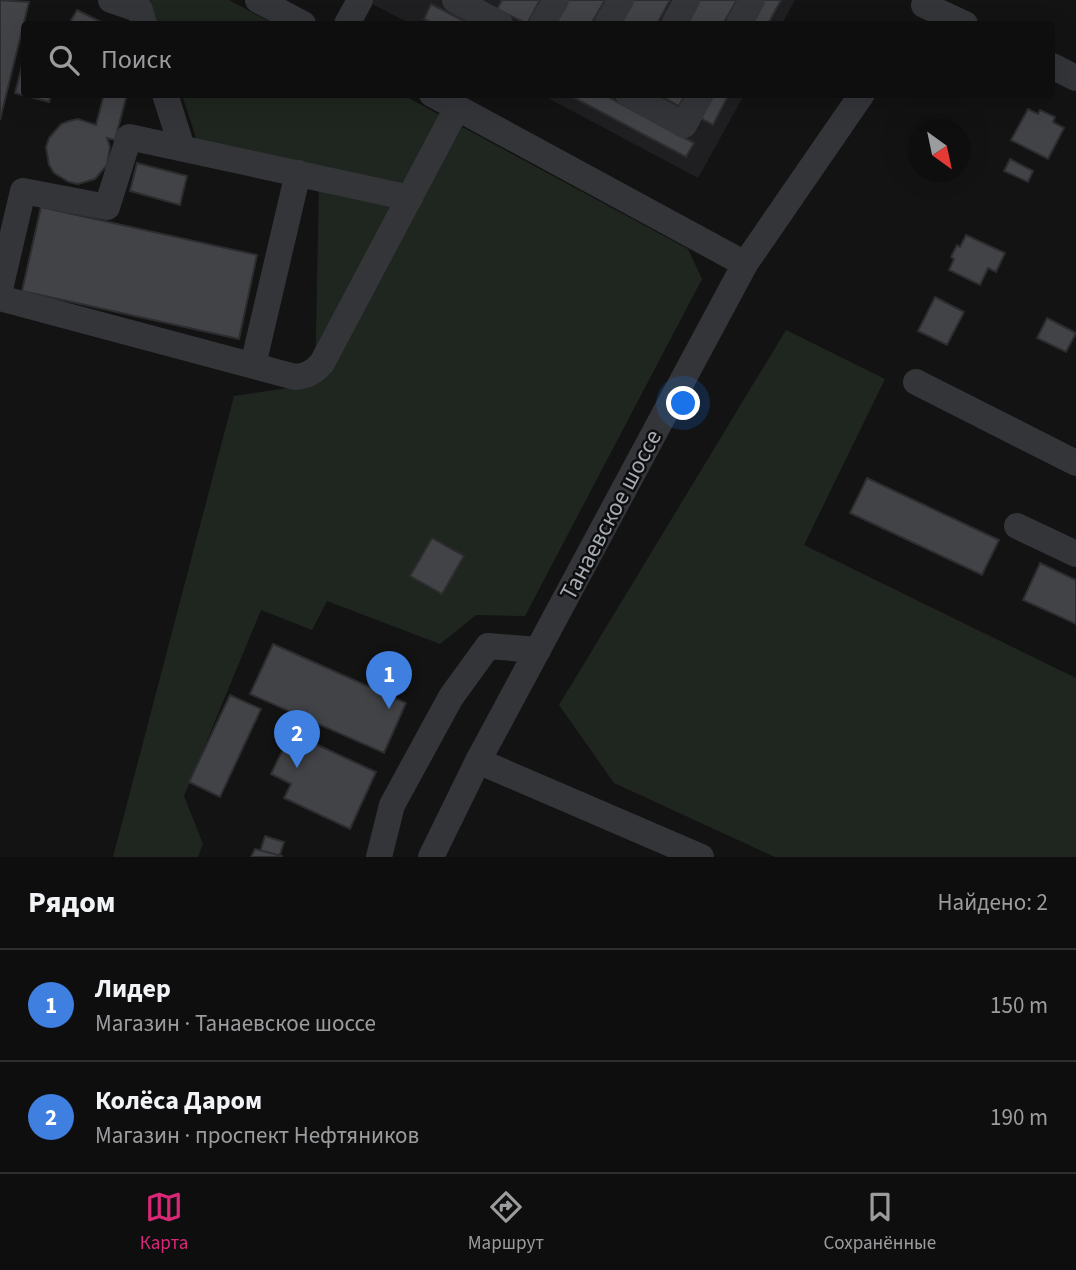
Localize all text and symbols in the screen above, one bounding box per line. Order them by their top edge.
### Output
search box [21,21,1055,98]
icon: search [45,41,83,79]
text: Поиск [101,41,171,78]
north arrow [908,119,971,182]
your location [666,386,700,420]
street label: Танаевское шоссе [551,423,671,607]
pin: 1 [366,651,412,709]
pin: 2 [274,710,320,768]
text: Рядом [28,881,116,924]
text: Найдено: 2 [938,886,1048,919]
text: Лидер [95,970,171,1007]
text: 1 [45,989,57,1022]
text: 150 m [990,989,1048,1022]
text: Магазин · Танаевское шоссе [95,1007,376,1040]
text: Колёса Даром [95,1082,262,1119]
text: 2 [45,1101,57,1134]
text: 190 m [990,1101,1048,1134]
text: Магазин · проспект Нефтяников [95,1119,419,1152]
tab: Карта [140,1188,188,1257]
tab: Маршрут [468,1188,544,1257]
tab: Сохранённые [823,1188,936,1257]

